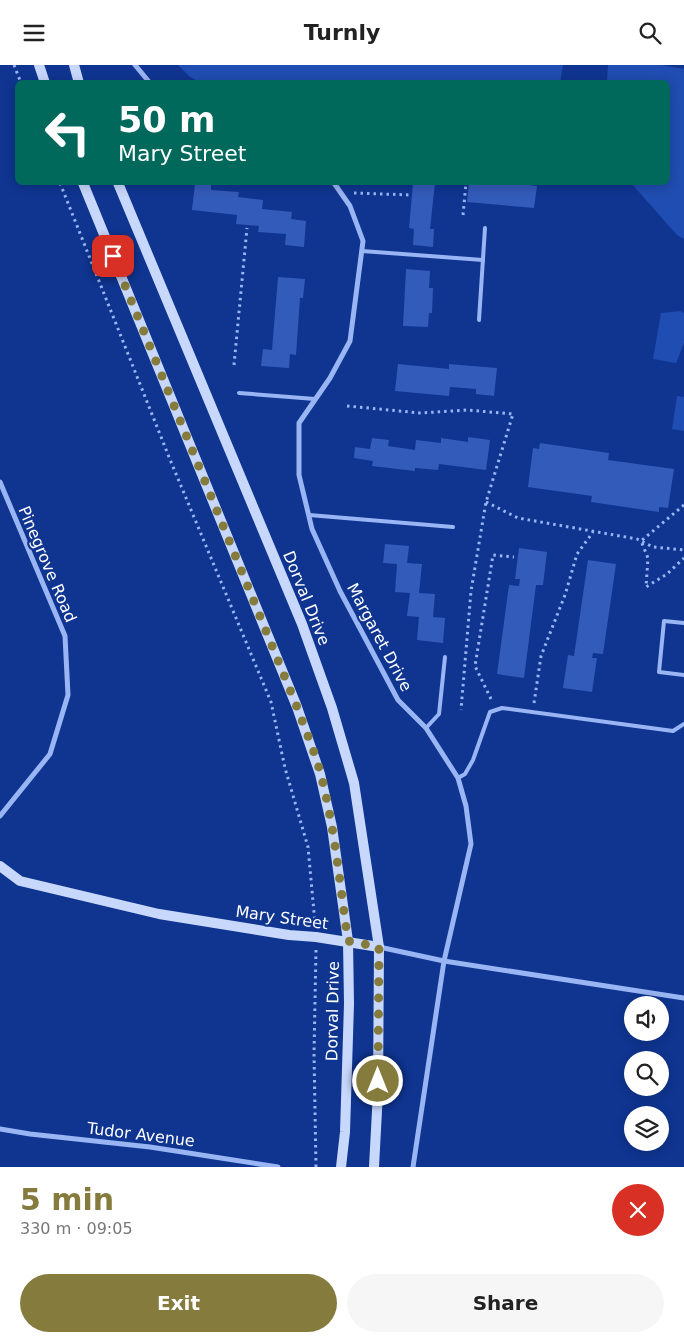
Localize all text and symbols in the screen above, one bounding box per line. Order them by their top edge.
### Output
icon: menu [20,19,48,47]
icon: search [636,19,664,47]
text: Turnly [304,20,380,45]
icon: left [35,100,100,165]
text: 50 m [118,100,215,140]
text: Mary Street [118,141,246,166]
pin [92,235,134,277]
icon: arrive [99,242,127,270]
street label: Pinegrove Road [14,503,81,625]
street label: Dorval Drive [279,548,334,648]
street label: Margaret Drive [343,580,416,695]
street label: Mary Street [234,902,329,933]
street label: Dorval Drive [322,961,343,1061]
map controls [624,996,669,1151]
button: sound [624,996,669,1041]
button: search [624,1051,669,1096]
position arrow [351,1054,403,1106]
button: layers [624,1106,669,1151]
street label: Tudor Avenue [85,1118,196,1151]
text: 5 min [20,1182,114,1217]
button: close [612,1184,664,1236]
text: 330 m · 09:05 [20,1219,133,1238]
button: Exit [20,1274,337,1332]
button: Share [347,1274,664,1332]

